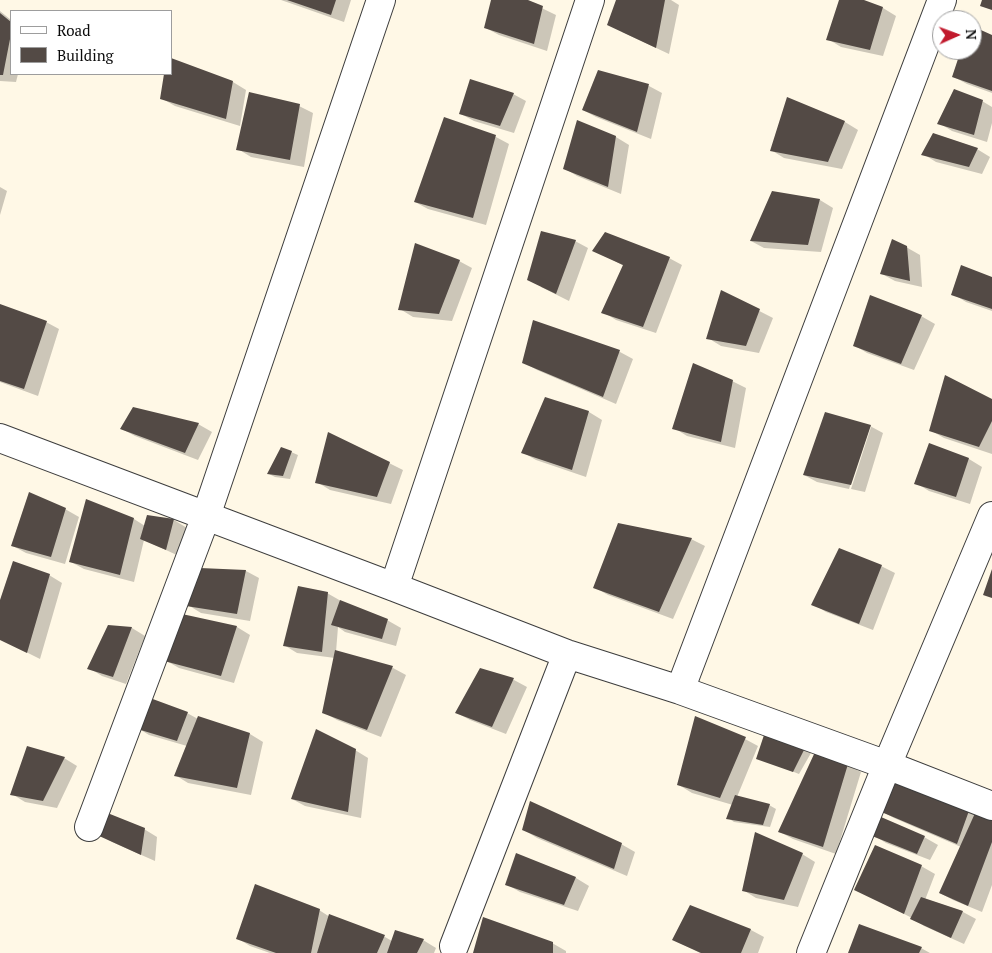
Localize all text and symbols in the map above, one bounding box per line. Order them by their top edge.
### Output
legend [10,10,172,75]
north arrow [932,10,982,60]
text: Road [57,20,90,40]
text: N [962,29,981,40]
text: Building [57,45,114,65]

